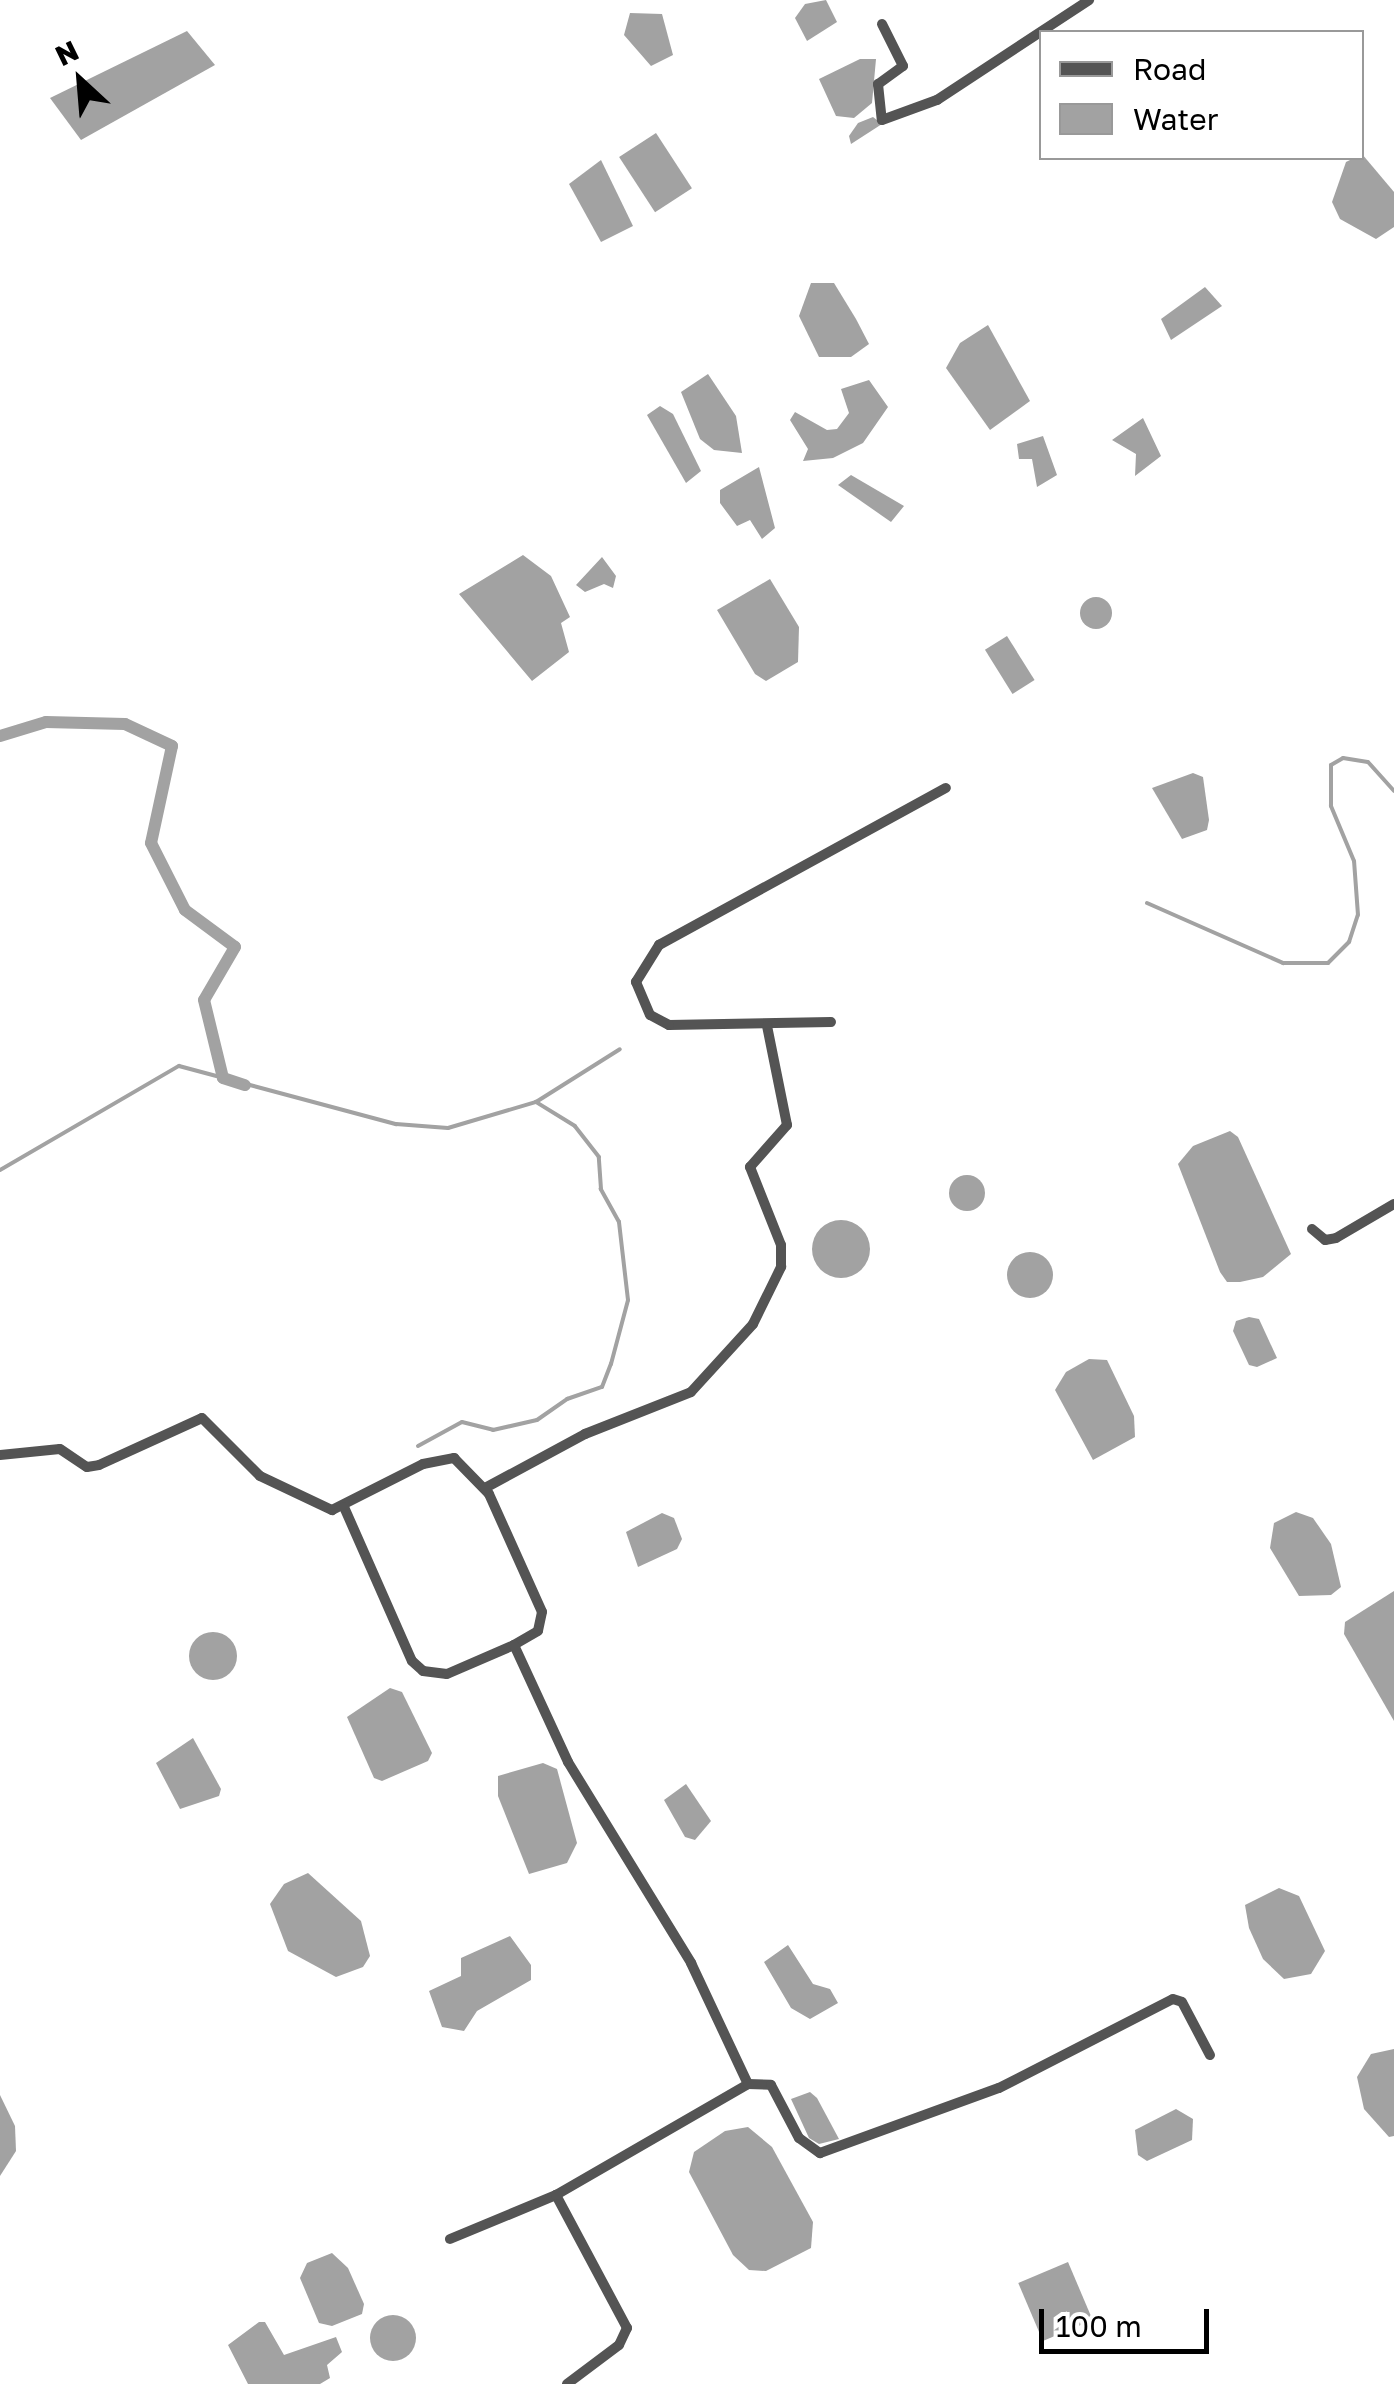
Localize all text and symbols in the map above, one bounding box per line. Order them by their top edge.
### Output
north arrow [30,30,130,130]
legend [1039,30,1364,160]
text: N [50,33,83,72]
text: Road [1133,51,1207,87]
text: Water [1133,101,1218,137]
scale bar [1044,2289,1214,2351]
text: 100 m [1056,2308,1142,2344]

